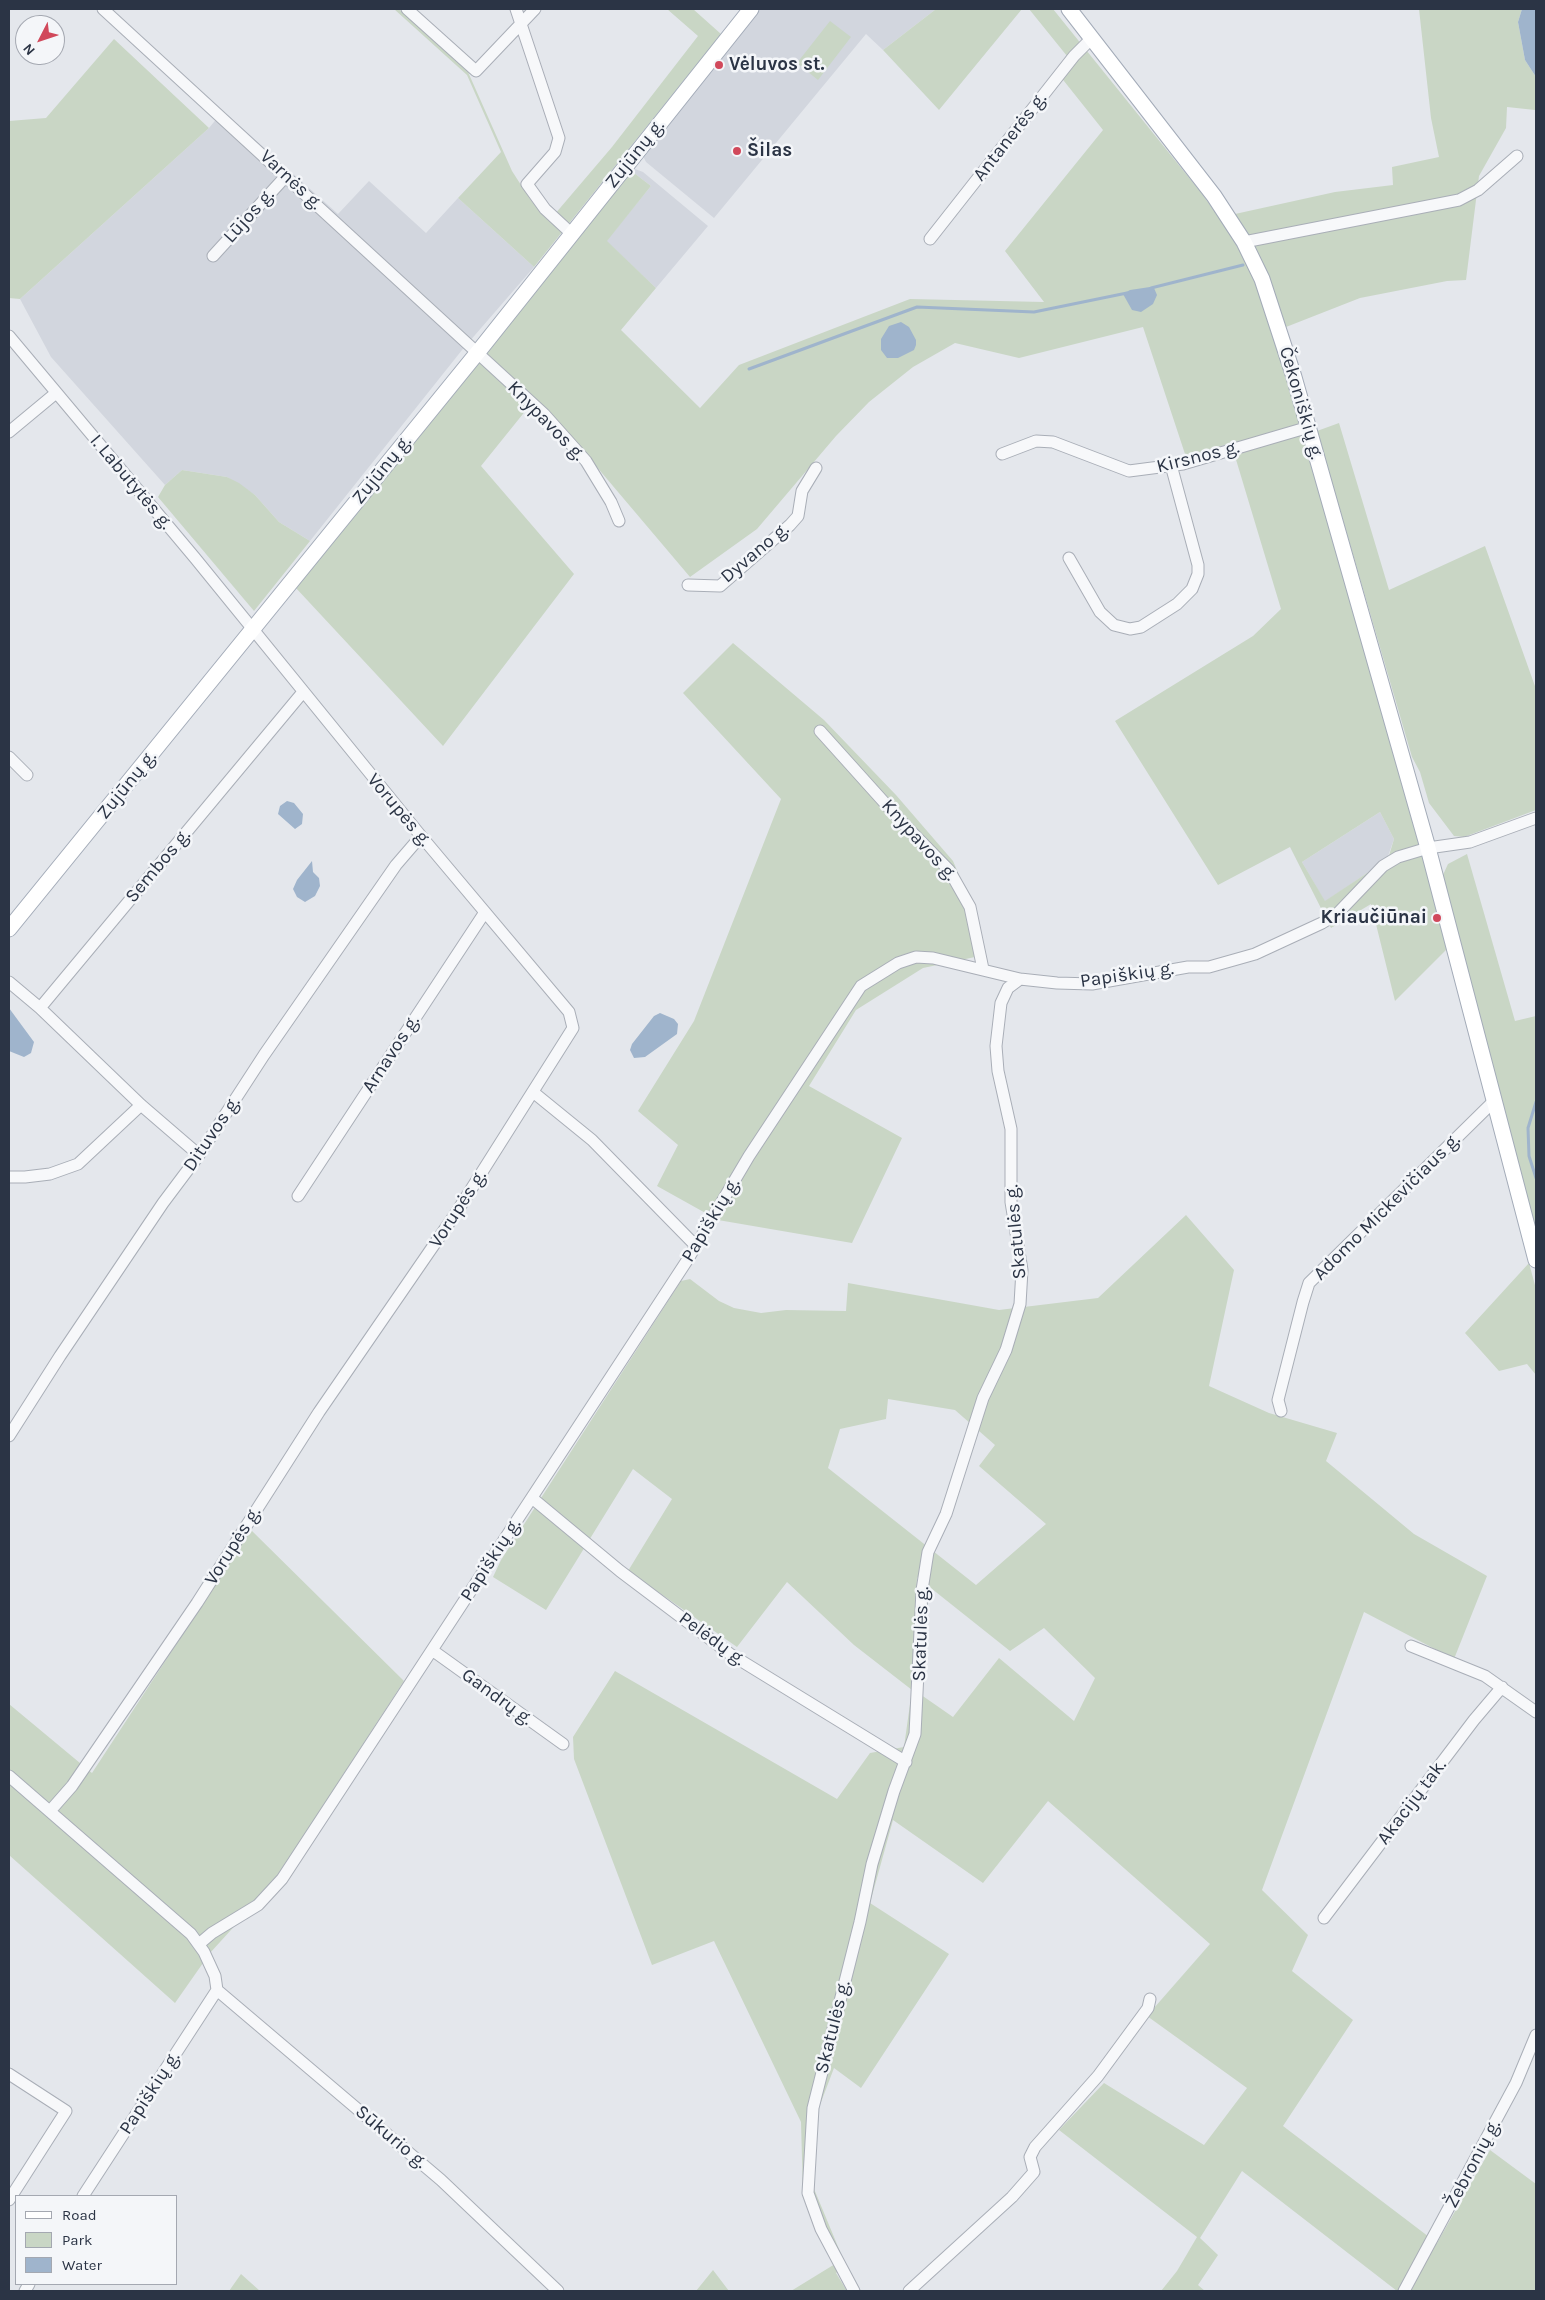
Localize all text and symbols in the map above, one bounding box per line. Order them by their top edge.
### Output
north arrow [15,15,65,65]
text: N [19,40,39,59]
place label: Vėluvos st. [729,54,825,76]
marker: Vėluvos st. [713,59,725,71]
street label: Antanerės g. [968,88,1052,186]
street label: Zujūnų g. [600,115,670,193]
place label: Šilas [747,140,792,162]
street label: Varnės g. [255,145,327,215]
marker: Šilas [731,145,743,157]
street label: Lūjos g. [219,184,279,248]
street label: Čekoniškių g. [1274,344,1328,462]
street label: Knypavos g. [502,376,590,466]
street label: I. Labutytės g. [85,430,177,534]
street label: Zujūnų g. [347,431,417,509]
street label: Kirsnos g. [1154,436,1242,478]
street label: Dyvano g. [716,518,794,588]
street label: Zujūnų g. [92,746,162,824]
street label: Vorupės g. [362,769,436,851]
street label: Knypavos g. [876,794,962,886]
street label: Sembos g. [121,824,195,908]
place label: Kriaučiūnai [1320,907,1427,929]
marker: Kriaučiūnai [1431,912,1443,924]
street label: Papiškių g. [1079,957,1175,993]
street label: Arnavos g. [357,1011,425,1097]
street label: Dituvos g. [179,1092,245,1176]
street label: Adomo Mickevičiaus g. [1309,1129,1465,1285]
street label: Vorupės g. [424,1166,492,1252]
street label: Papiškių g. [677,1174,745,1266]
street label: Skatulės g. [1001,1184,1031,1280]
street label: Vorupės g. [200,1503,266,1589]
street label: Papiškių g. [456,1514,526,1606]
street label: Skatulės g. [908,1586,934,1682]
street label: Pelėdų g. [674,1607,750,1671]
street label: Gandrų g. [457,1664,537,1730]
street label: Akacijų tak. [1372,1755,1452,1849]
street label: Skatulės g. [810,1978,856,2076]
street label: Papiškių g. [115,2047,185,2139]
street label: Sūkurio g. [350,2100,432,2174]
street label: Žebronių g. [1440,2116,1506,2212]
legend [15,2195,178,2285]
text: Road [62,2206,97,2224]
text: Park [62,2231,92,2249]
text: Water [62,2256,102,2274]

